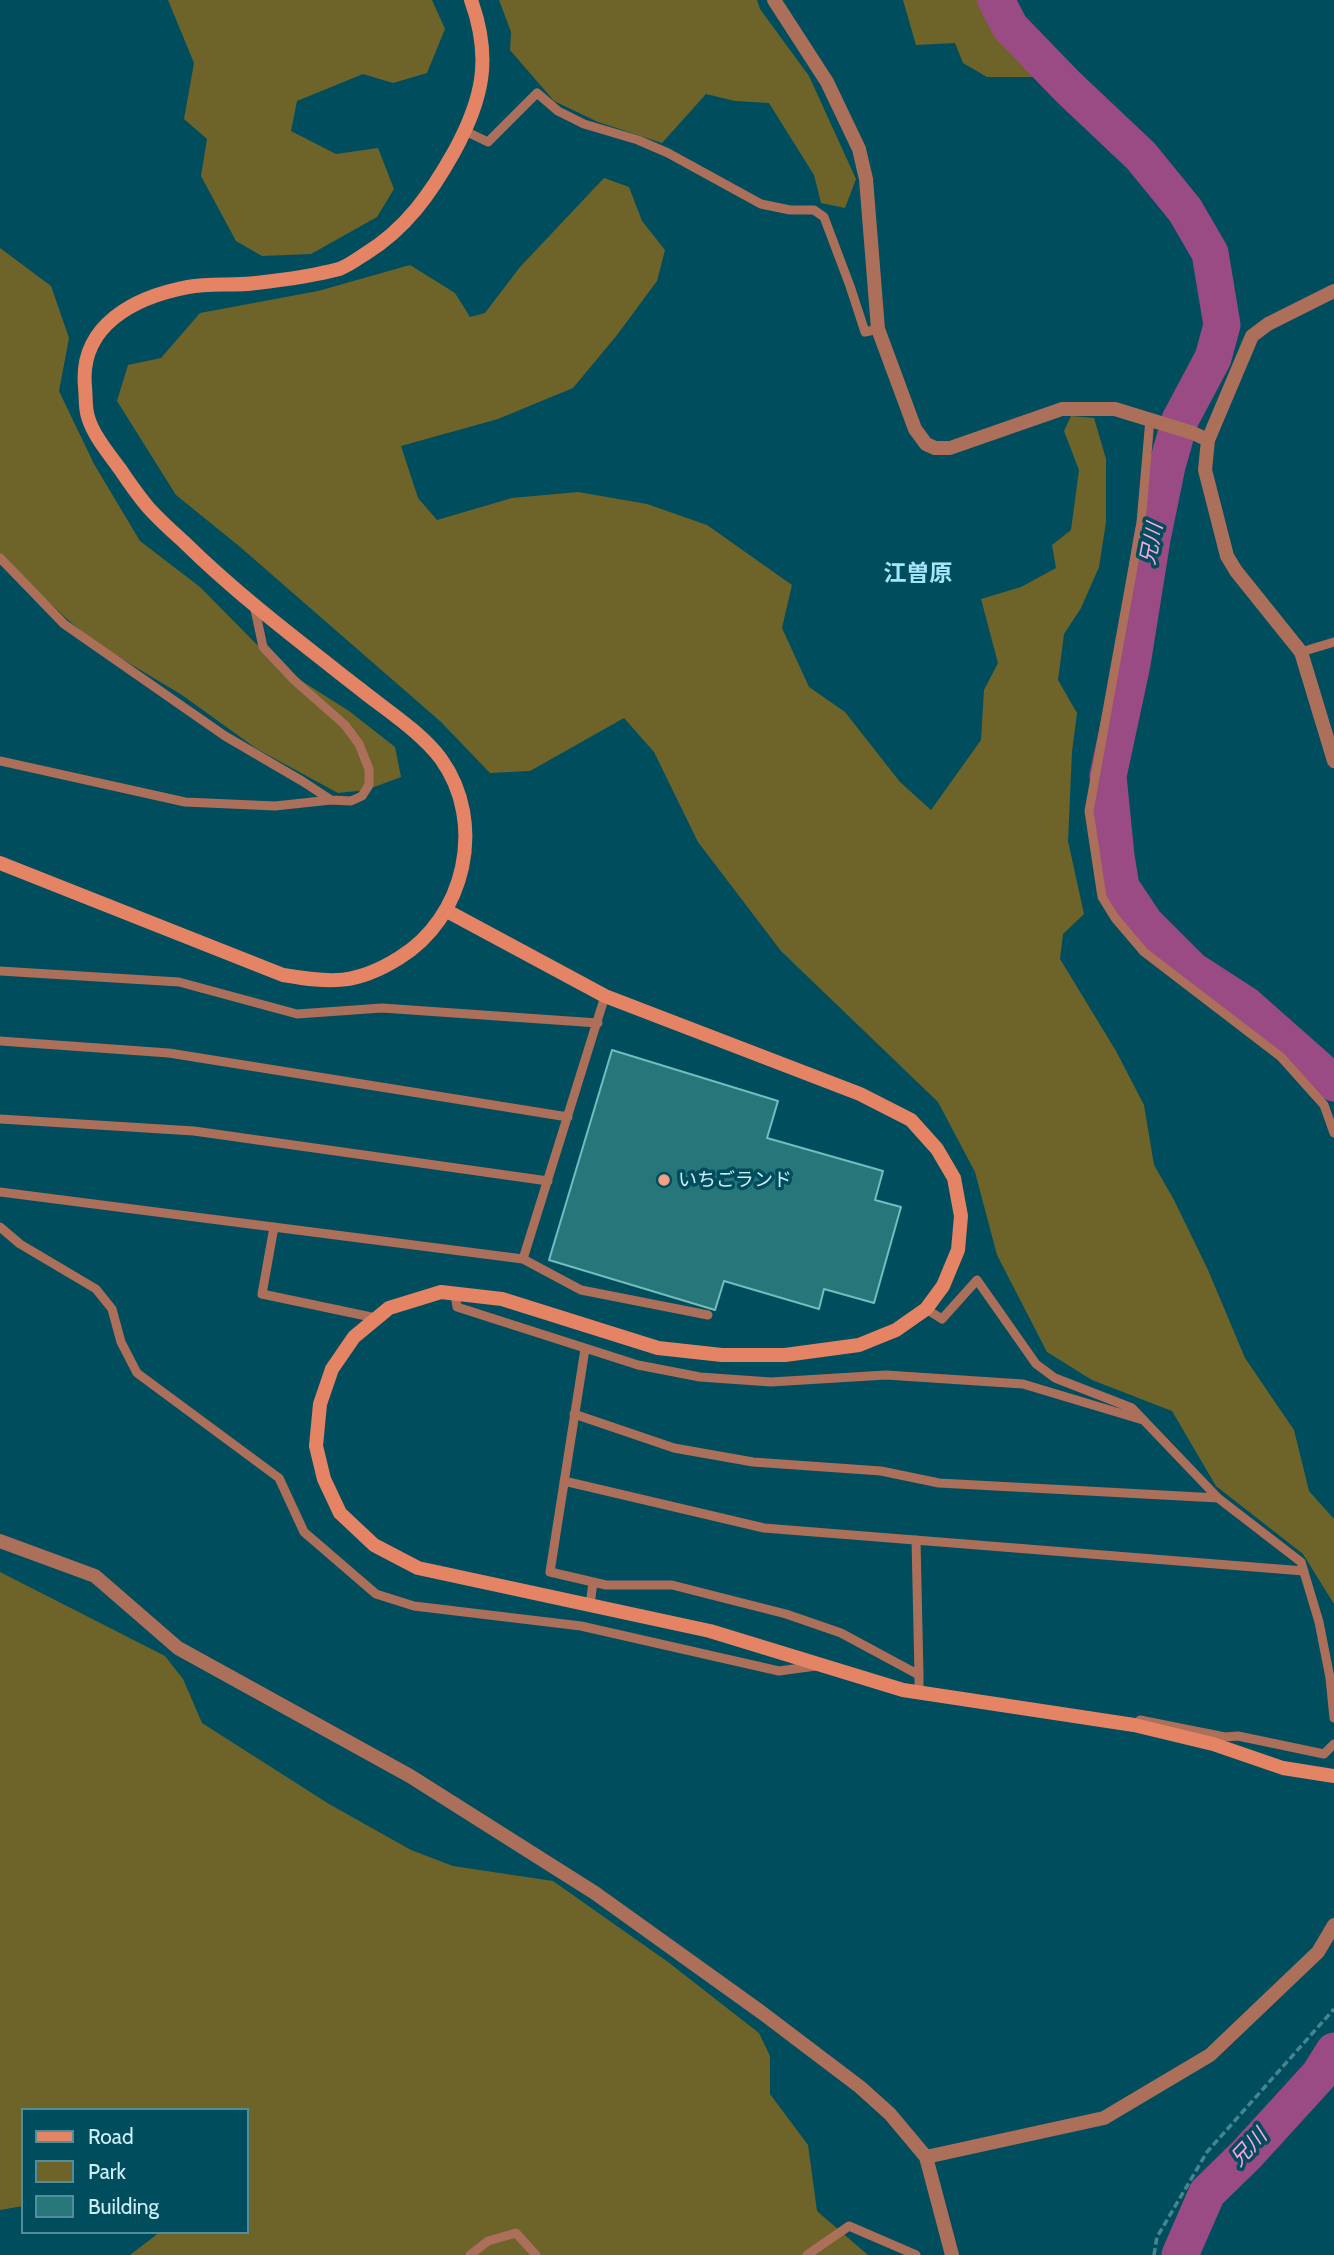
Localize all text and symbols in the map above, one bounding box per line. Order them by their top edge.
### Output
water label: 兄川 [1136,521,1168,567]
district label: 江曽原 [884,560,952,588]
place label: いちごランド [678,1169,792,1191]
marker: いちごランド [656,1172,672,1188]
legend [21,2108,248,2234]
text: Road [88,2124,134,2149]
water label: 兄川 [1225,2124,1273,2172]
text: Park [88,2159,126,2184]
text: Building [88,2194,159,2219]

